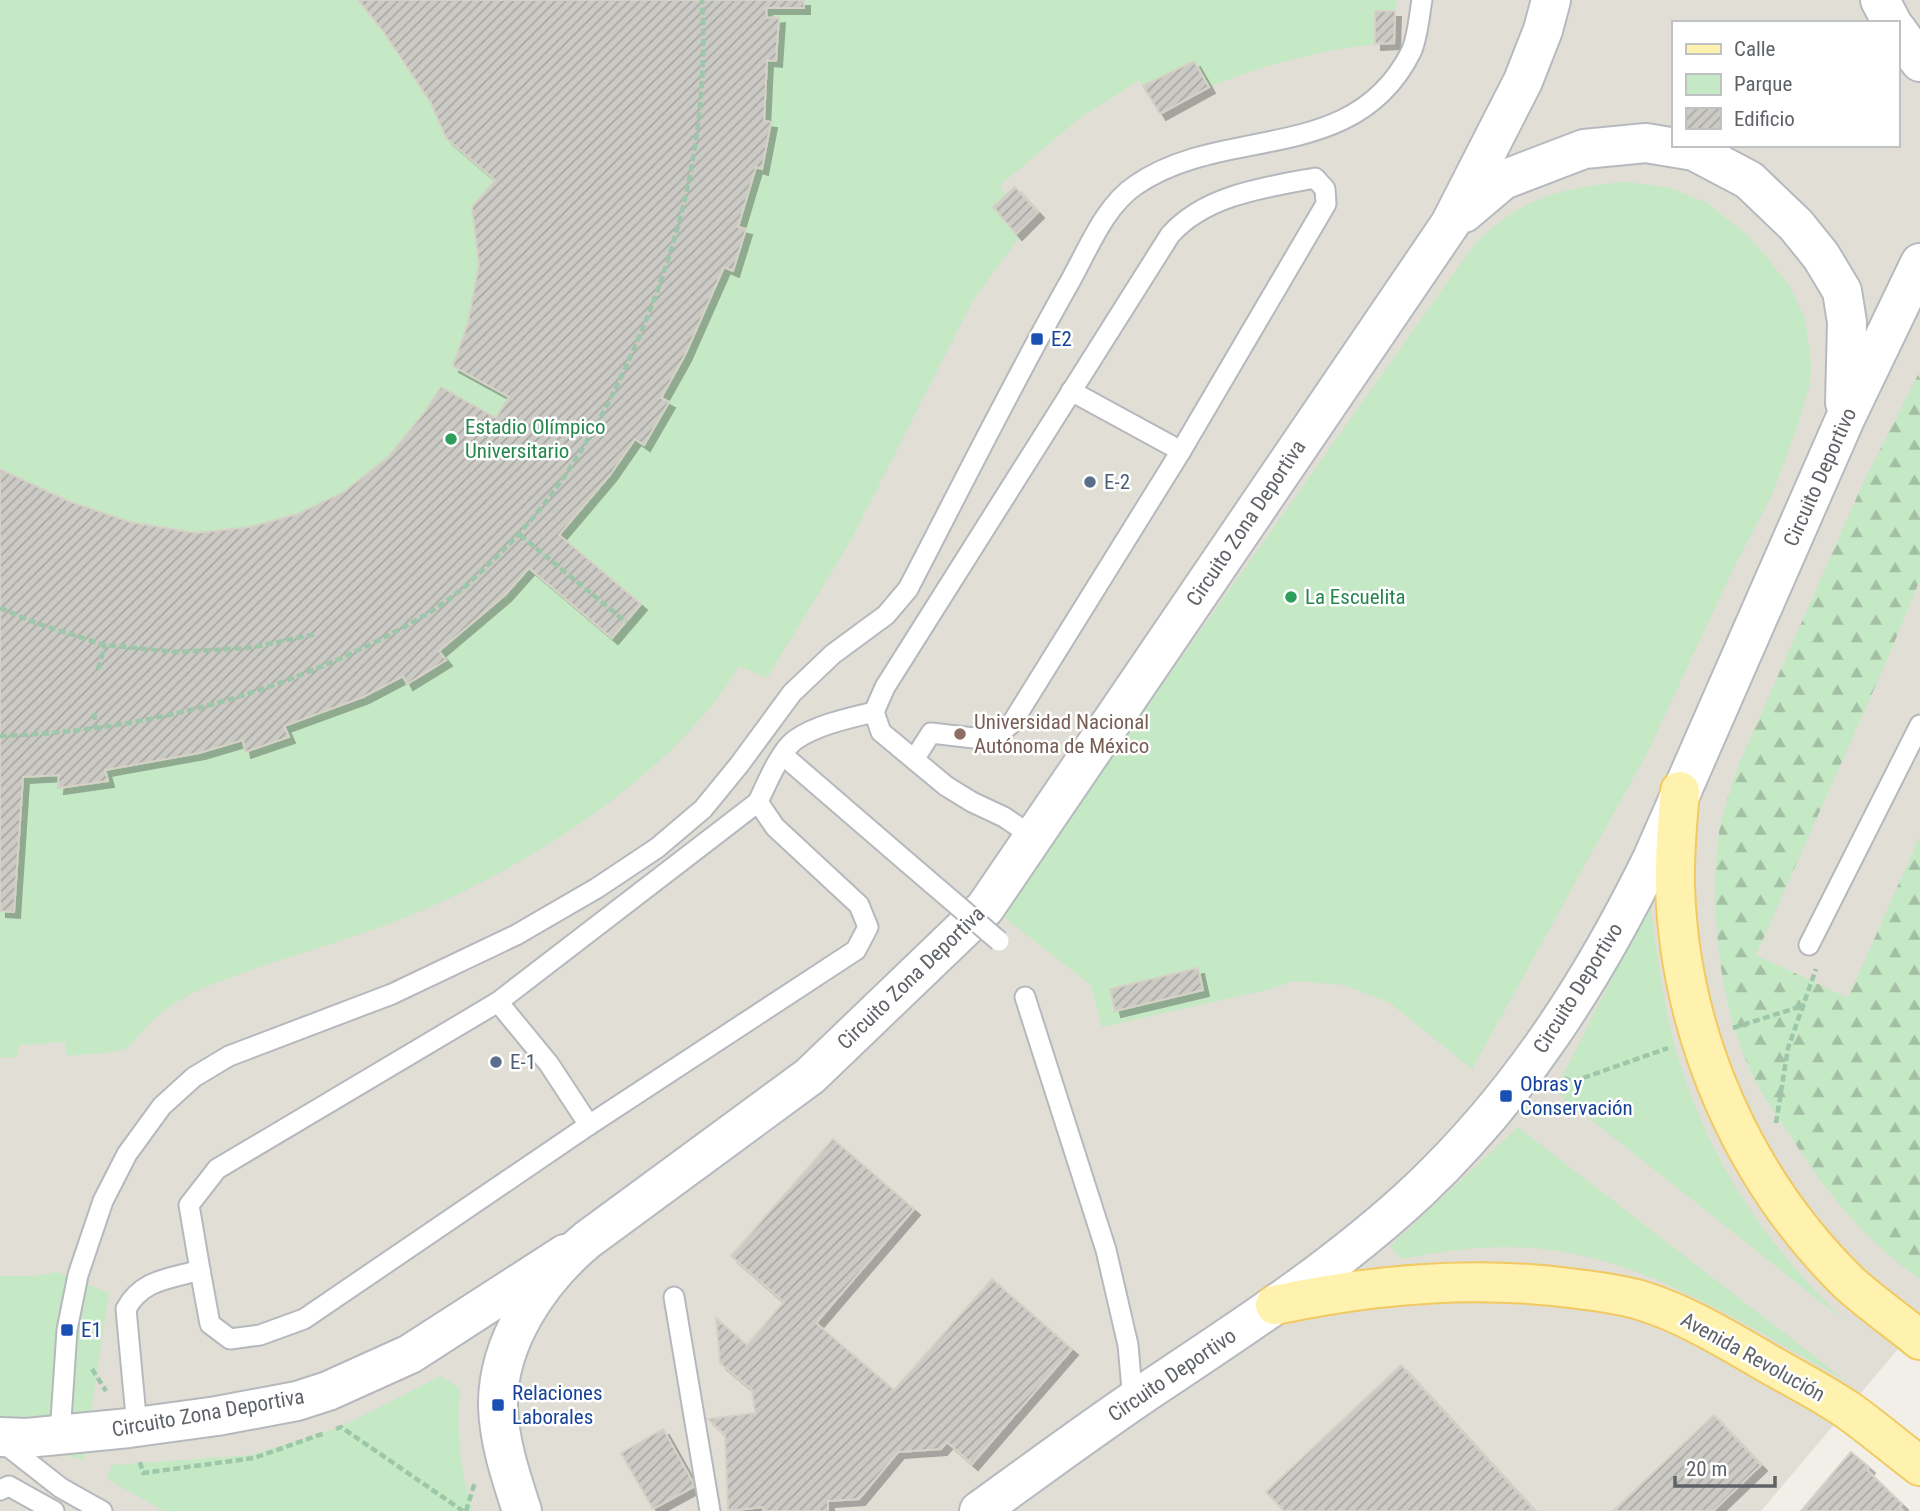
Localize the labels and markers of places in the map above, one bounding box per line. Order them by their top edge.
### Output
place label: E2 [1051,327,1072,351]
marker: E2 [1029,331,1045,347]
place label: Estadio Olímpico Universitario [465,415,606,463]
marker: Estadio Olímpico Universitario [443,431,459,447]
place label: E-2 [1104,470,1130,494]
marker: E-2 [1082,474,1098,490]
place label: La Escuelita [1305,585,1406,609]
marker: La Escuelita [1283,589,1299,605]
place label: Universidad Nacional Autónoma de México [974,710,1149,758]
marker: Universidad Nacional Autónoma de México [952,726,968,742]
place label: E-1 [510,1050,536,1074]
marker: E-1 [488,1054,504,1070]
place label: Obras y Conservación [1520,1072,1633,1120]
marker: Obras y Conservación [1498,1088,1514,1104]
place label: E1 [81,1318,102,1342]
marker: E1 [59,1322,75,1338]
place label: Relaciones Laborales [512,1381,603,1429]
marker: Relaciones Laborales [490,1397,506,1413]

